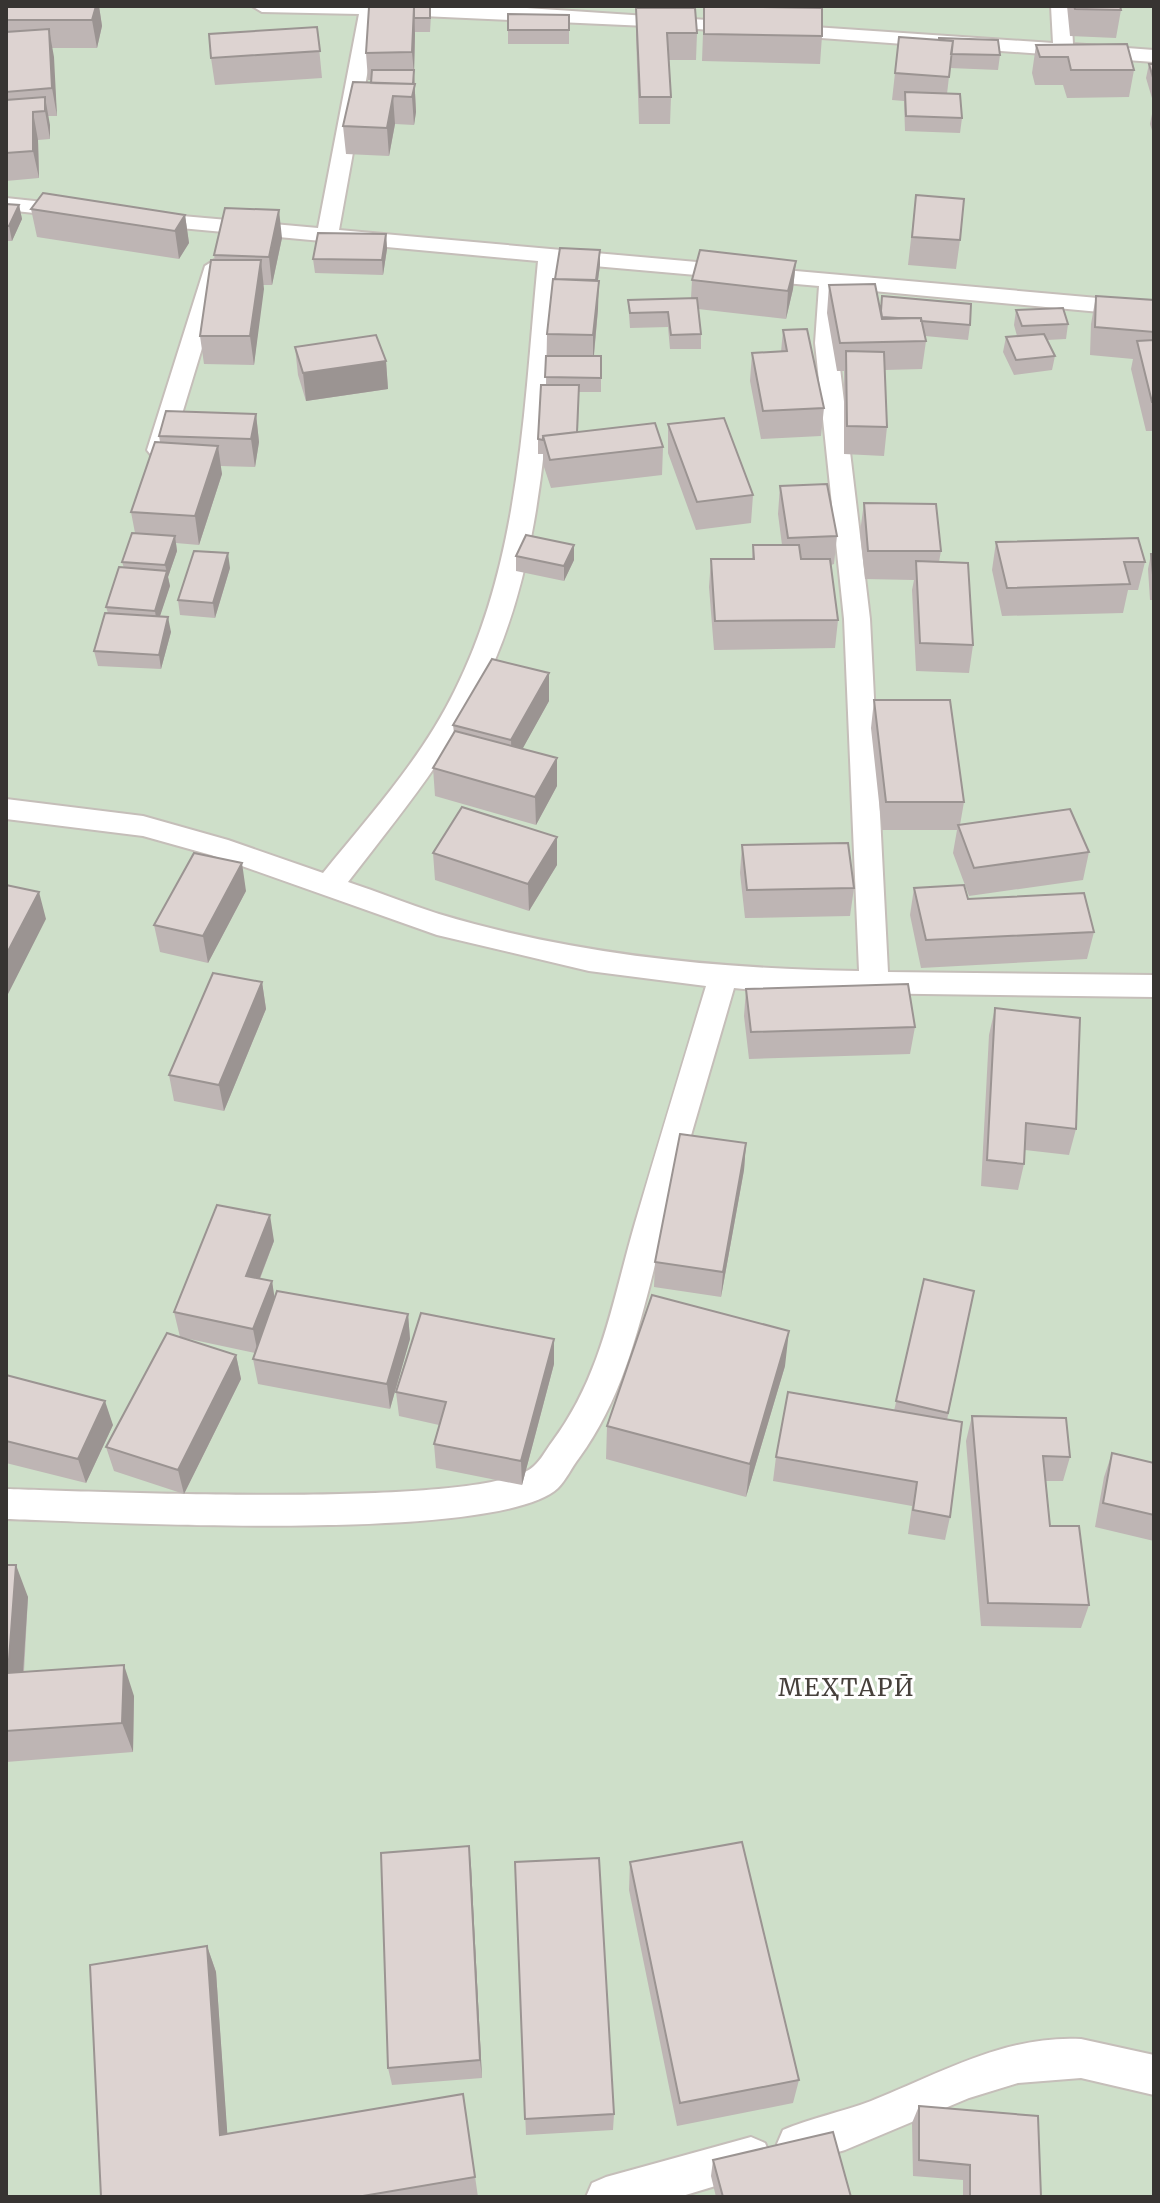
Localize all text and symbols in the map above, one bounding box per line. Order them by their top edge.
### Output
district label: МЕҲТАРӢ [778,1672,916,1703]

